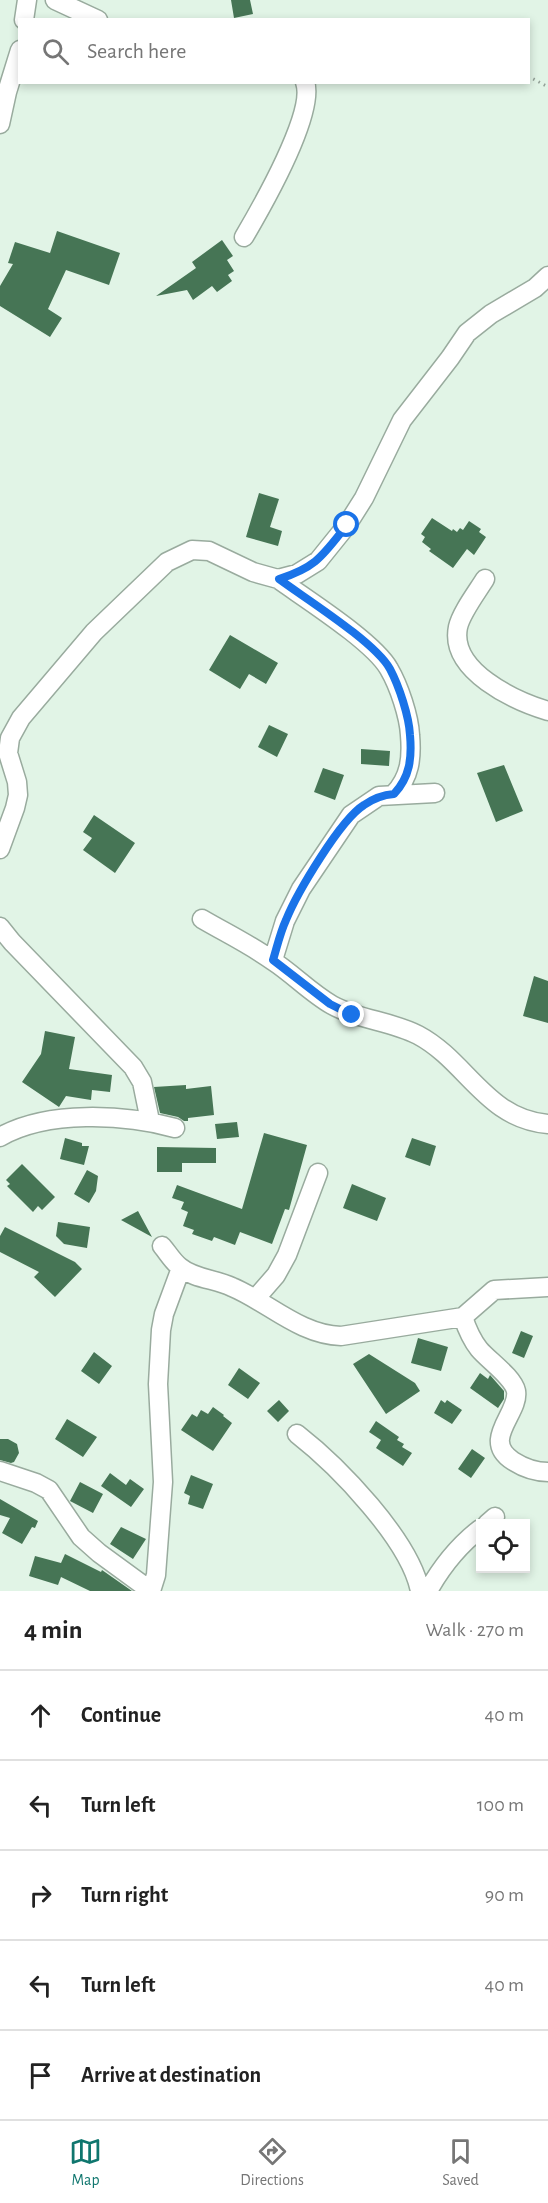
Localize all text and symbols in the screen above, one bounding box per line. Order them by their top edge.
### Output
search box [18,18,530,84]
icon: search [39,35,72,68]
text: Search here [87,40,186,62]
route start [333,511,359,537]
route end [338,1001,364,1027]
map controls [476,1519,530,1573]
button: locate [476,1519,530,1573]
text: 4 min [24,1617,83,1643]
text: Walk · 270 m [425,1620,524,1640]
icon: ahead [24,1699,57,1732]
text: Continue [81,1704,161,1726]
text: 40 m [485,1705,524,1725]
icon: left [24,1789,57,1822]
text: Turn left [81,1794,155,1816]
text: 100 m [477,1795,524,1815]
icon: right [24,1879,57,1912]
text: Turn right [81,1884,168,1906]
text: 90 m [485,1885,524,1905]
icon: left [24,1969,57,2002]
text: Turn left [81,1974,155,1996]
text: 40 m [485,1975,524,1995]
icon: arrive [24,2059,57,2092]
text: Arrive at destination [81,2064,261,2086]
tab: Map [69,2135,102,2190]
tab: Directions [240,2135,304,2190]
tab: Saved [442,2135,479,2190]

